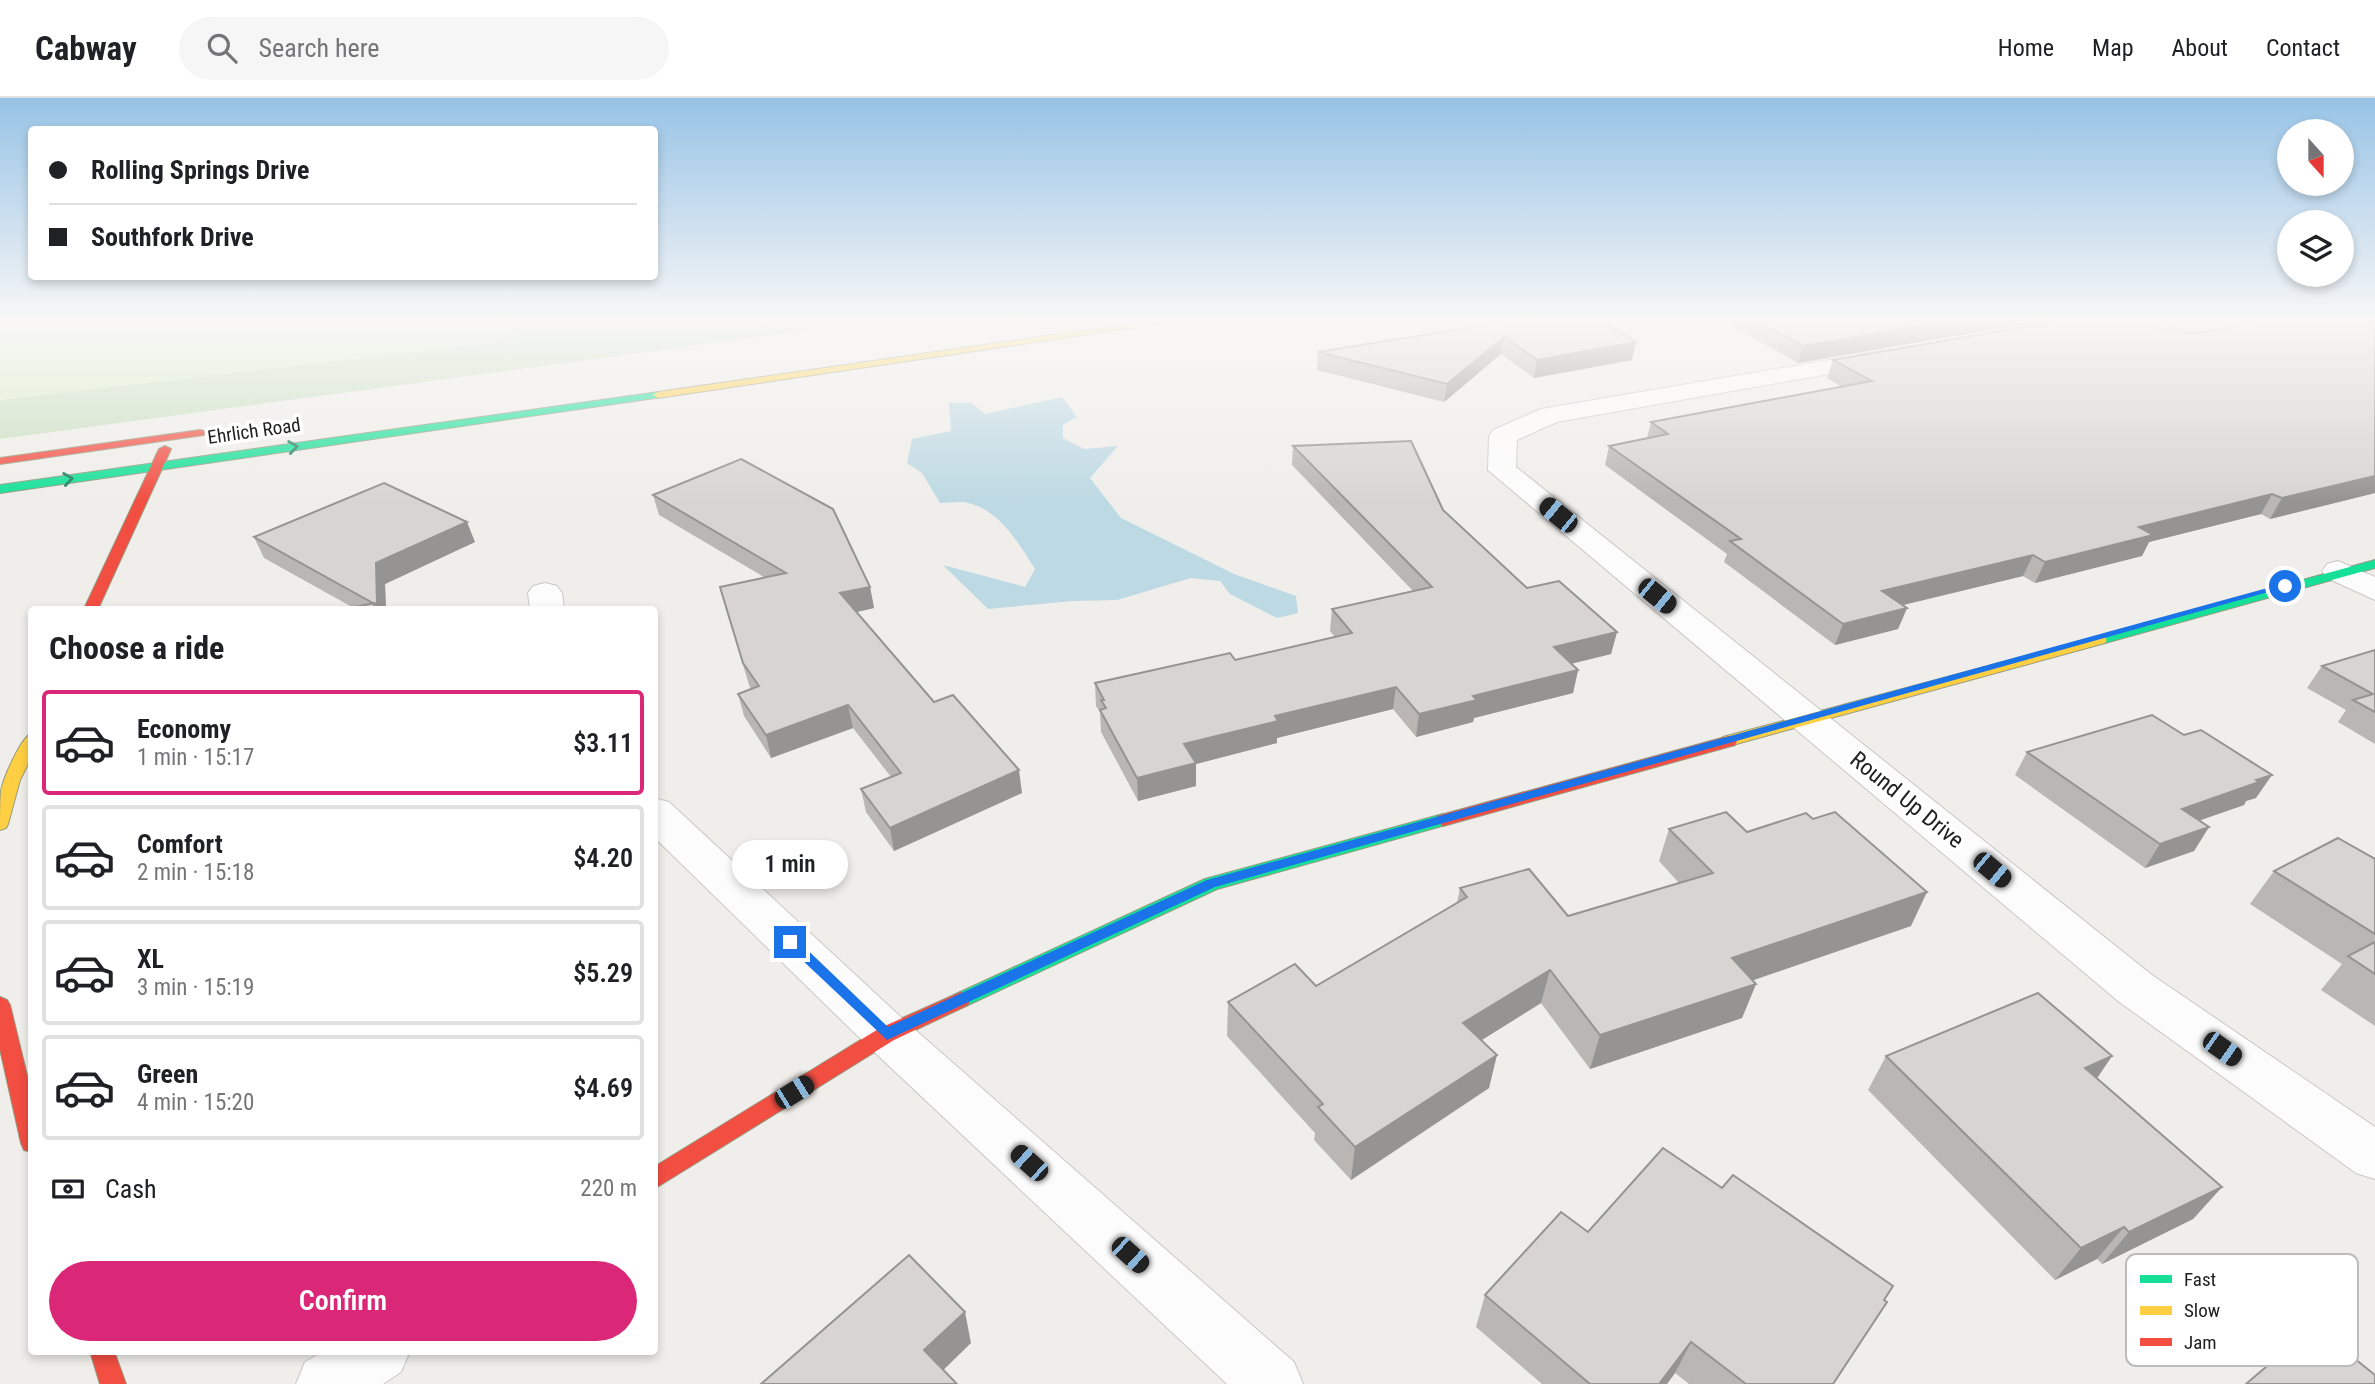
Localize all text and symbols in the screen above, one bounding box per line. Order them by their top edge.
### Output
search box [179,17,669,80]
text: Cabway [35,29,137,68]
icon: search [203,29,241,67]
text: Search here [259,33,380,63]
text: Home [1998,34,2054,62]
text: Map [2092,34,2134,62]
text: About [2172,34,2228,62]
text: Contact [2266,34,2340,62]
north arrow [2277,119,2354,196]
map controls [2277,119,2354,287]
text: Rolling Springs Drive [91,155,309,185]
button: layers [2277,210,2354,287]
text: Southfork Drive [91,222,254,252]
street label: Ehrlich Road [206,413,302,449]
one-way arrow [287,440,299,455]
one-way arrow [62,472,73,487]
car [1536,494,1581,536]
route start [2269,570,2301,602]
car [1635,575,1680,617]
text: Choose a ride [49,629,224,667]
icon: car [53,711,116,774]
text: Economy [137,714,231,744]
text: $3.11 [573,728,633,758]
text: 1 min · 15:17 [137,744,254,771]
street label: Round Up Drive [1845,746,1969,854]
icon: car [53,826,116,889]
text: Comfort [137,829,223,859]
callout: 1 min [732,840,848,890]
text: $4.20 [573,843,633,873]
car [1970,848,2015,892]
text: 1 min [765,851,815,878]
text: 2 min · 15:18 [137,859,254,886]
route end [774,926,806,958]
icon: car [53,941,116,1004]
text: XL [137,944,164,974]
text: $5.29 [573,958,633,988]
text: 3 min · 15:19 [137,974,254,1001]
car [2199,1028,2246,1070]
icon: car [53,1056,116,1119]
text: Green [137,1059,198,1089]
car [771,1072,818,1112]
text: $4.69 [573,1073,633,1103]
text: 4 min · 15:20 [137,1089,254,1116]
car [1007,1141,1052,1185]
icon: cash [49,1170,87,1208]
text: Cash [105,1174,157,1204]
text: 220 m [580,1175,637,1202]
car [1108,1233,1153,1277]
legend [2126,1254,2358,1366]
button: Confirm [49,1261,637,1341]
text: Fast [2184,1268,2216,1291]
text: Slow [2184,1299,2220,1322]
text: Jam [2184,1331,2217,1354]

